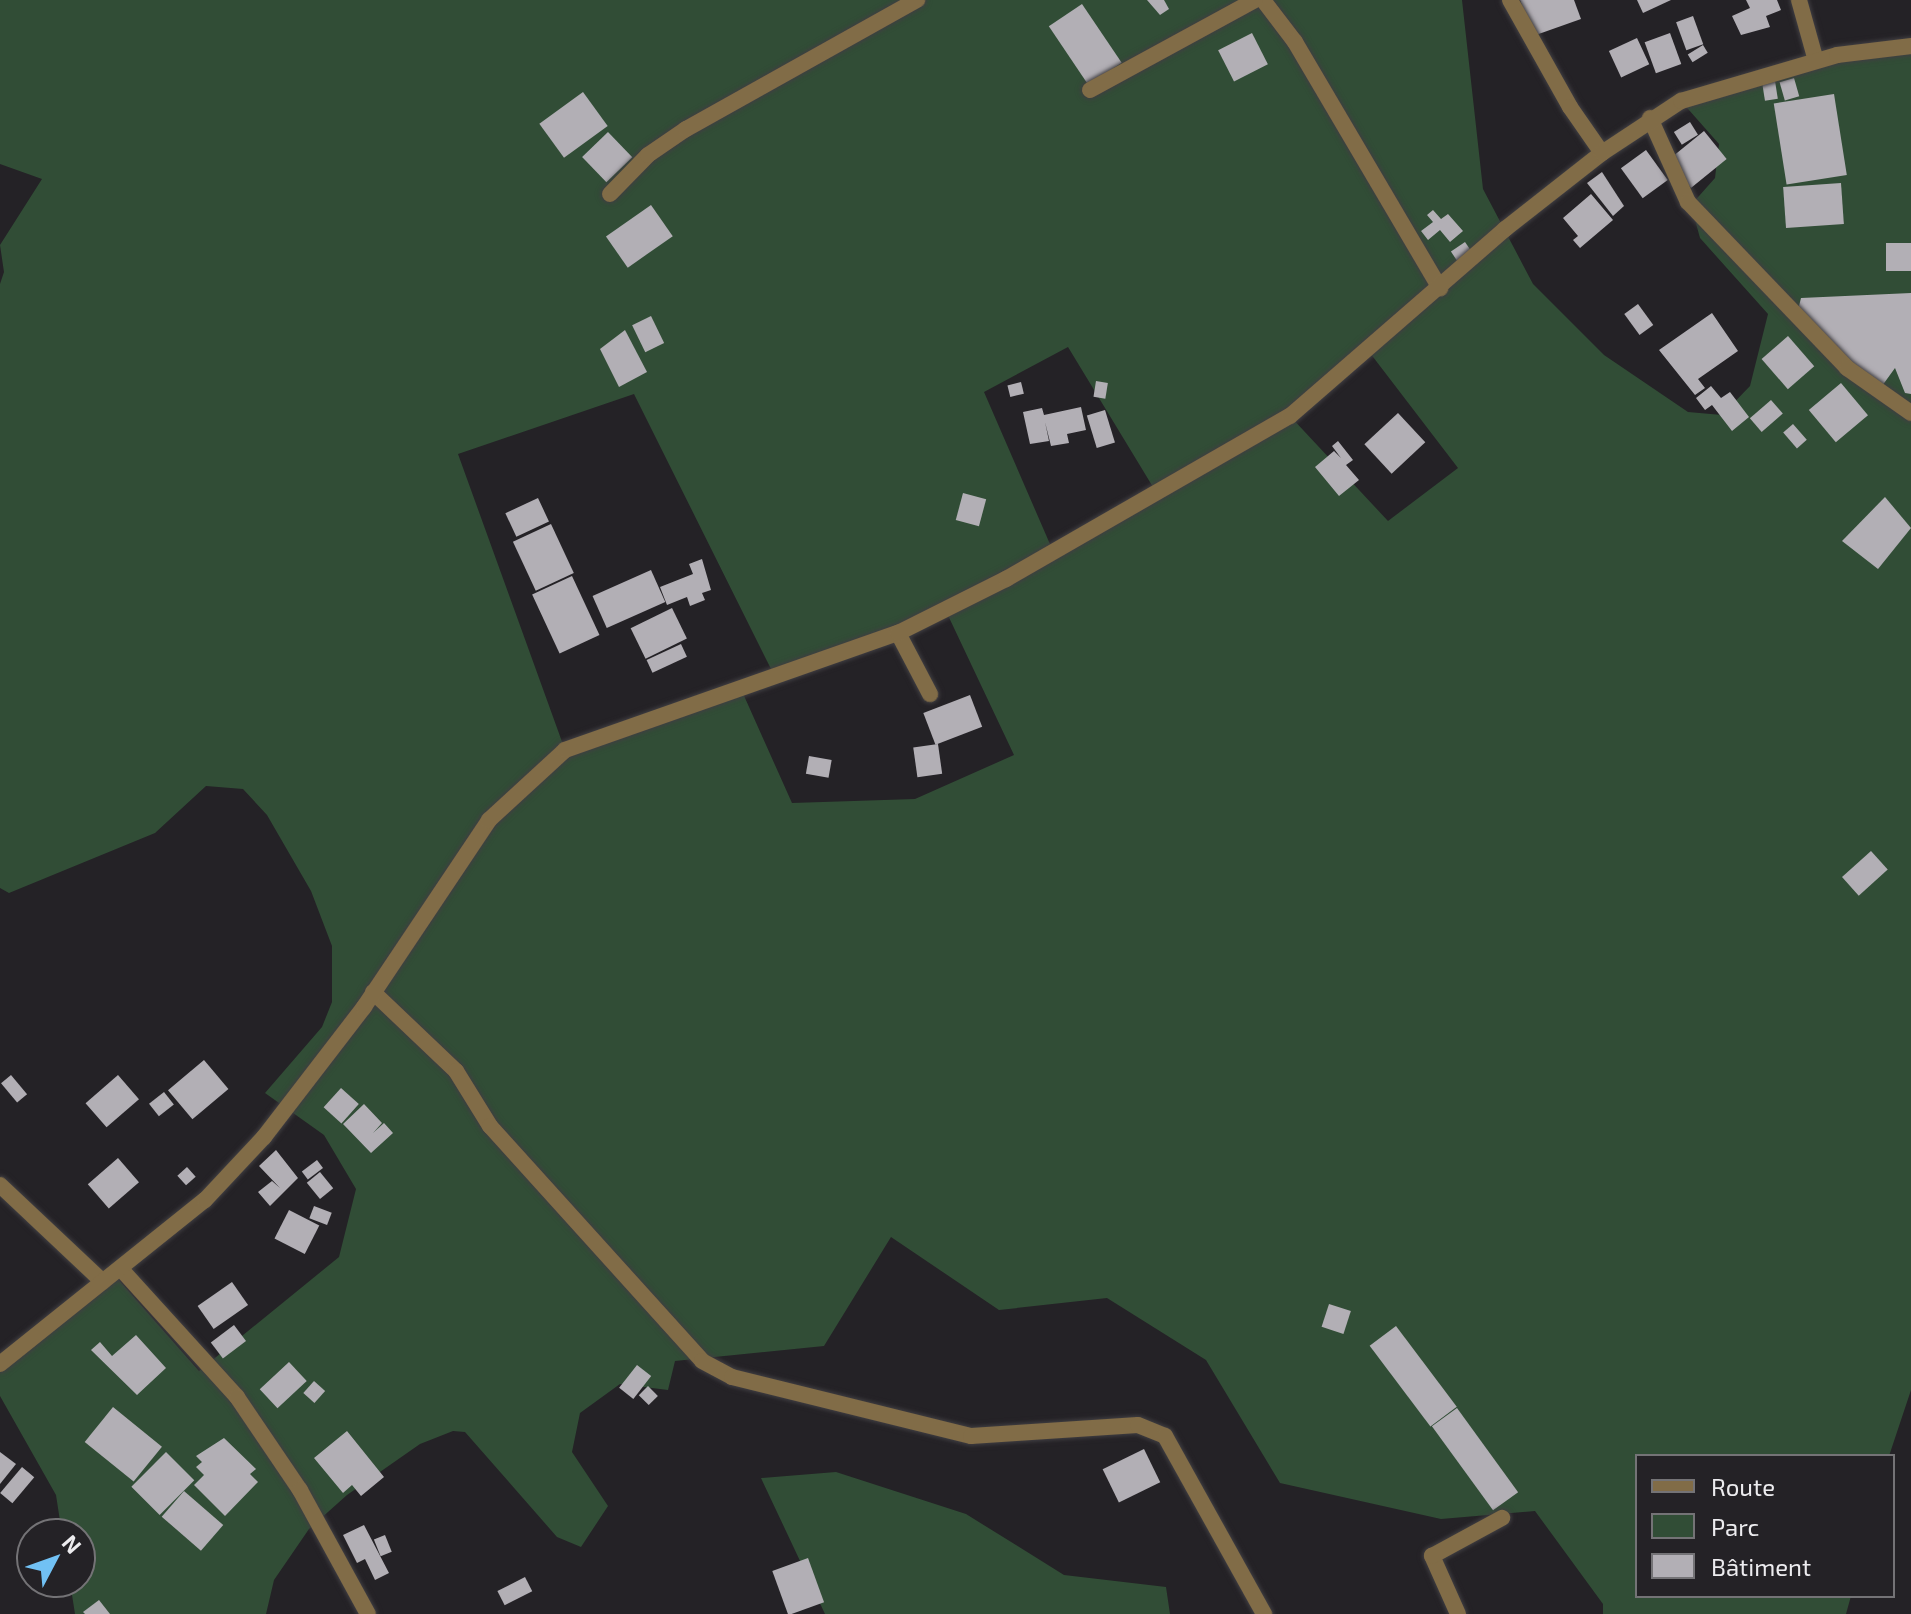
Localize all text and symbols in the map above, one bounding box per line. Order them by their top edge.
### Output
legend [1635,1454,1895,1598]
text: Route [1711,1472,1775,1501]
text: Parc [1711,1512,1759,1541]
north arrow [16,1518,96,1598]
text: N [58,1529,88,1558]
text: Bâtiment [1711,1552,1811,1581]

